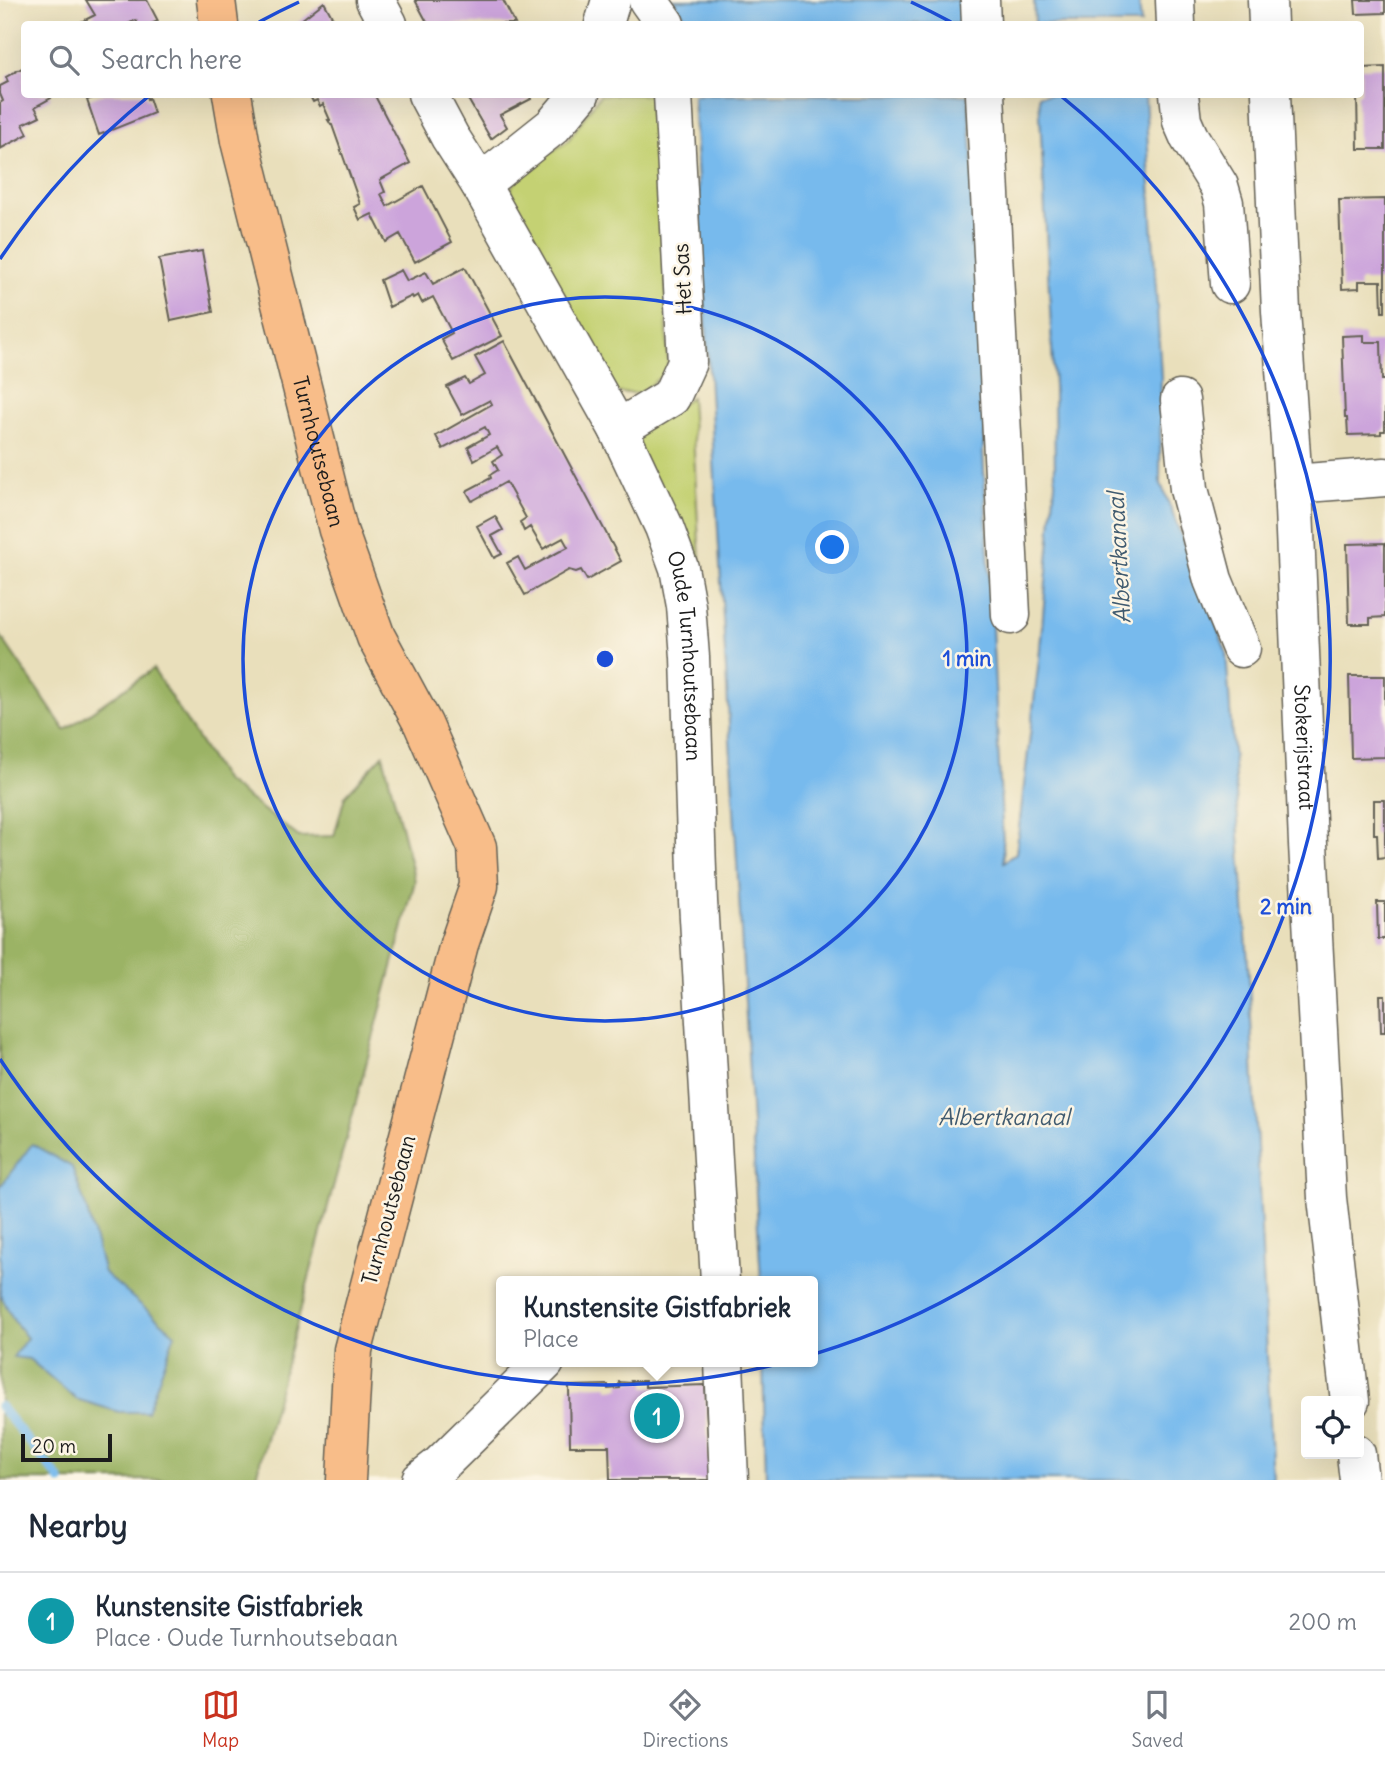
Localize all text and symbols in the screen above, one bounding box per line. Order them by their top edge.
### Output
search box [21,21,1364,98]
icon: search [45,41,83,79]
text: Search here [101,43,242,76]
street label: Het Sas [667,243,698,315]
street label: Turnhoutsebaan [287,373,351,530]
water label: Albertkanaal [1100,489,1136,624]
your location [815,530,849,564]
street label: Oude Turnhoutsebaan [661,547,707,762]
text: 1 min [943,645,991,672]
centre of rings [593,647,617,671]
street label: Stokerijstraat [1288,684,1321,811]
text: 2 min [1260,893,1312,920]
water label: Albertkanaal [938,1102,1073,1131]
street label: Turnhoutsebaan [356,1132,422,1288]
popup [496,1276,818,1367]
text: Kunstensite Gistfabriek [523,1291,791,1324]
text: Place [523,1324,579,1353]
pin: 1 [634,1390,680,1442]
map controls [1301,1396,1364,1459]
button: locate [1301,1396,1364,1459]
scale bar [21,1431,112,1463]
text: 20 m [32,1434,76,1458]
text: Nearby [28,1507,128,1545]
text: Kunstensite Gistfabriek [95,1590,363,1623]
text: 1 [46,1607,56,1636]
text: 200 m [1288,1607,1357,1636]
text: Place · Oude Turnhoutsebaan [95,1623,398,1652]
tab: Map [202,1686,240,1752]
tab: Directions [643,1686,728,1752]
tab: Saved [1131,1686,1183,1752]

